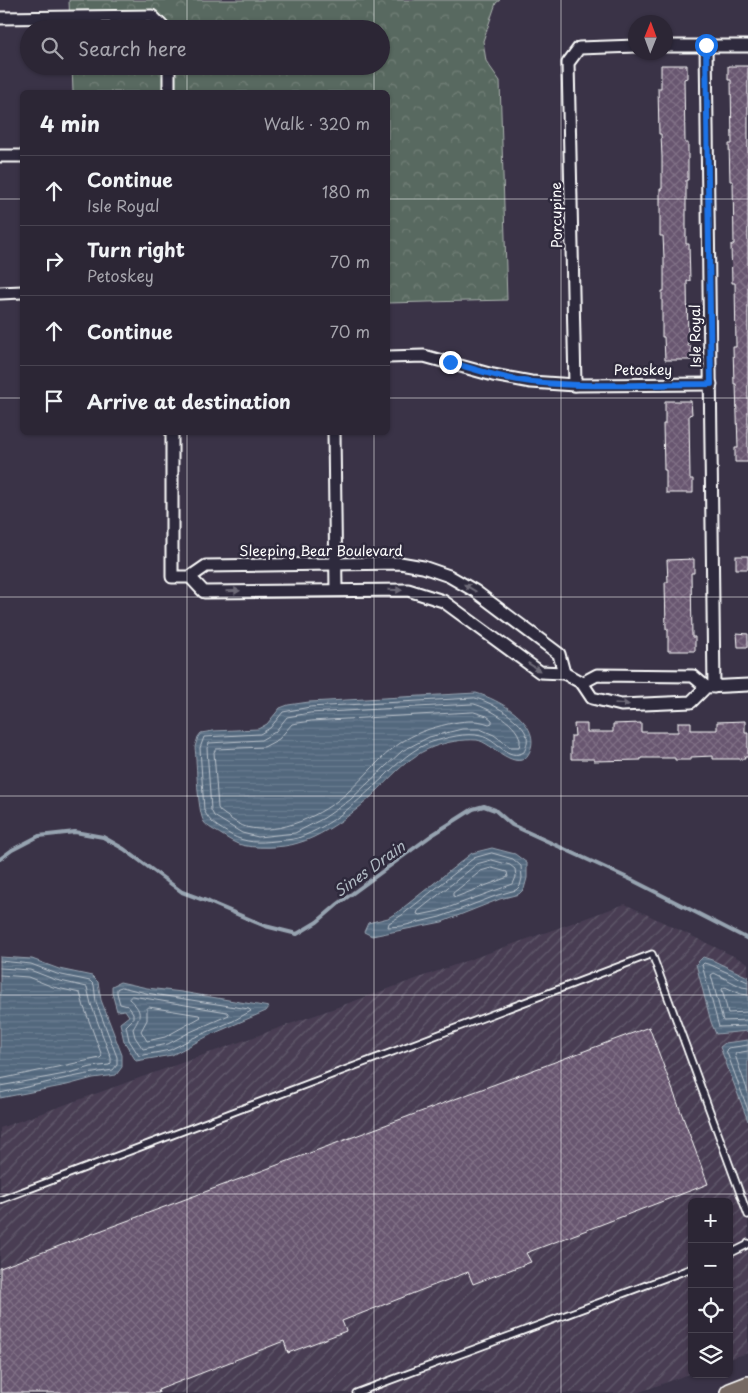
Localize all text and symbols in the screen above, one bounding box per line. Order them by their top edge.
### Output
north arrow [628,15,673,60]
search box [20,20,390,75]
icon: search [38,34,66,62]
text: Search here [78,34,187,62]
route start [695,34,718,57]
text: 4 min [40,107,100,139]
text: Walk · 320 m [264,111,370,135]
text: Continue [87,165,173,193]
icon: ahead [40,177,68,205]
text: 180 m [322,179,370,203]
street label: Porcupine [545,182,567,248]
text: Isle Royal [87,193,160,217]
text: Turn right [87,235,185,263]
icon: right [40,247,68,275]
text: 70 m [330,249,370,273]
text: Petoskey [87,263,154,287]
street label: Isle Royal [684,304,706,368]
icon: ahead [40,317,68,345]
text: Continue [87,317,173,345]
text: 70 m [330,319,370,343]
route end [439,351,462,374]
street label: Petoskey [614,359,672,380]
icon: arrive [40,387,68,415]
text: Arrive at destination [87,387,291,415]
street label: Sleeping Bear Boulevard [239,540,403,561]
one-way arrow [463,583,476,592]
one-way arrow [387,586,403,594]
one-way arrow [225,587,241,595]
one-way arrow [527,663,541,672]
one-way arrow [614,700,630,708]
water label: Sines Drain [329,834,410,902]
map controls [688,1198,733,1378]
button: + [688,1198,733,1243]
button: − [688,1243,733,1288]
button: locate [688,1288,733,1333]
button: layers [688,1333,733,1378]

